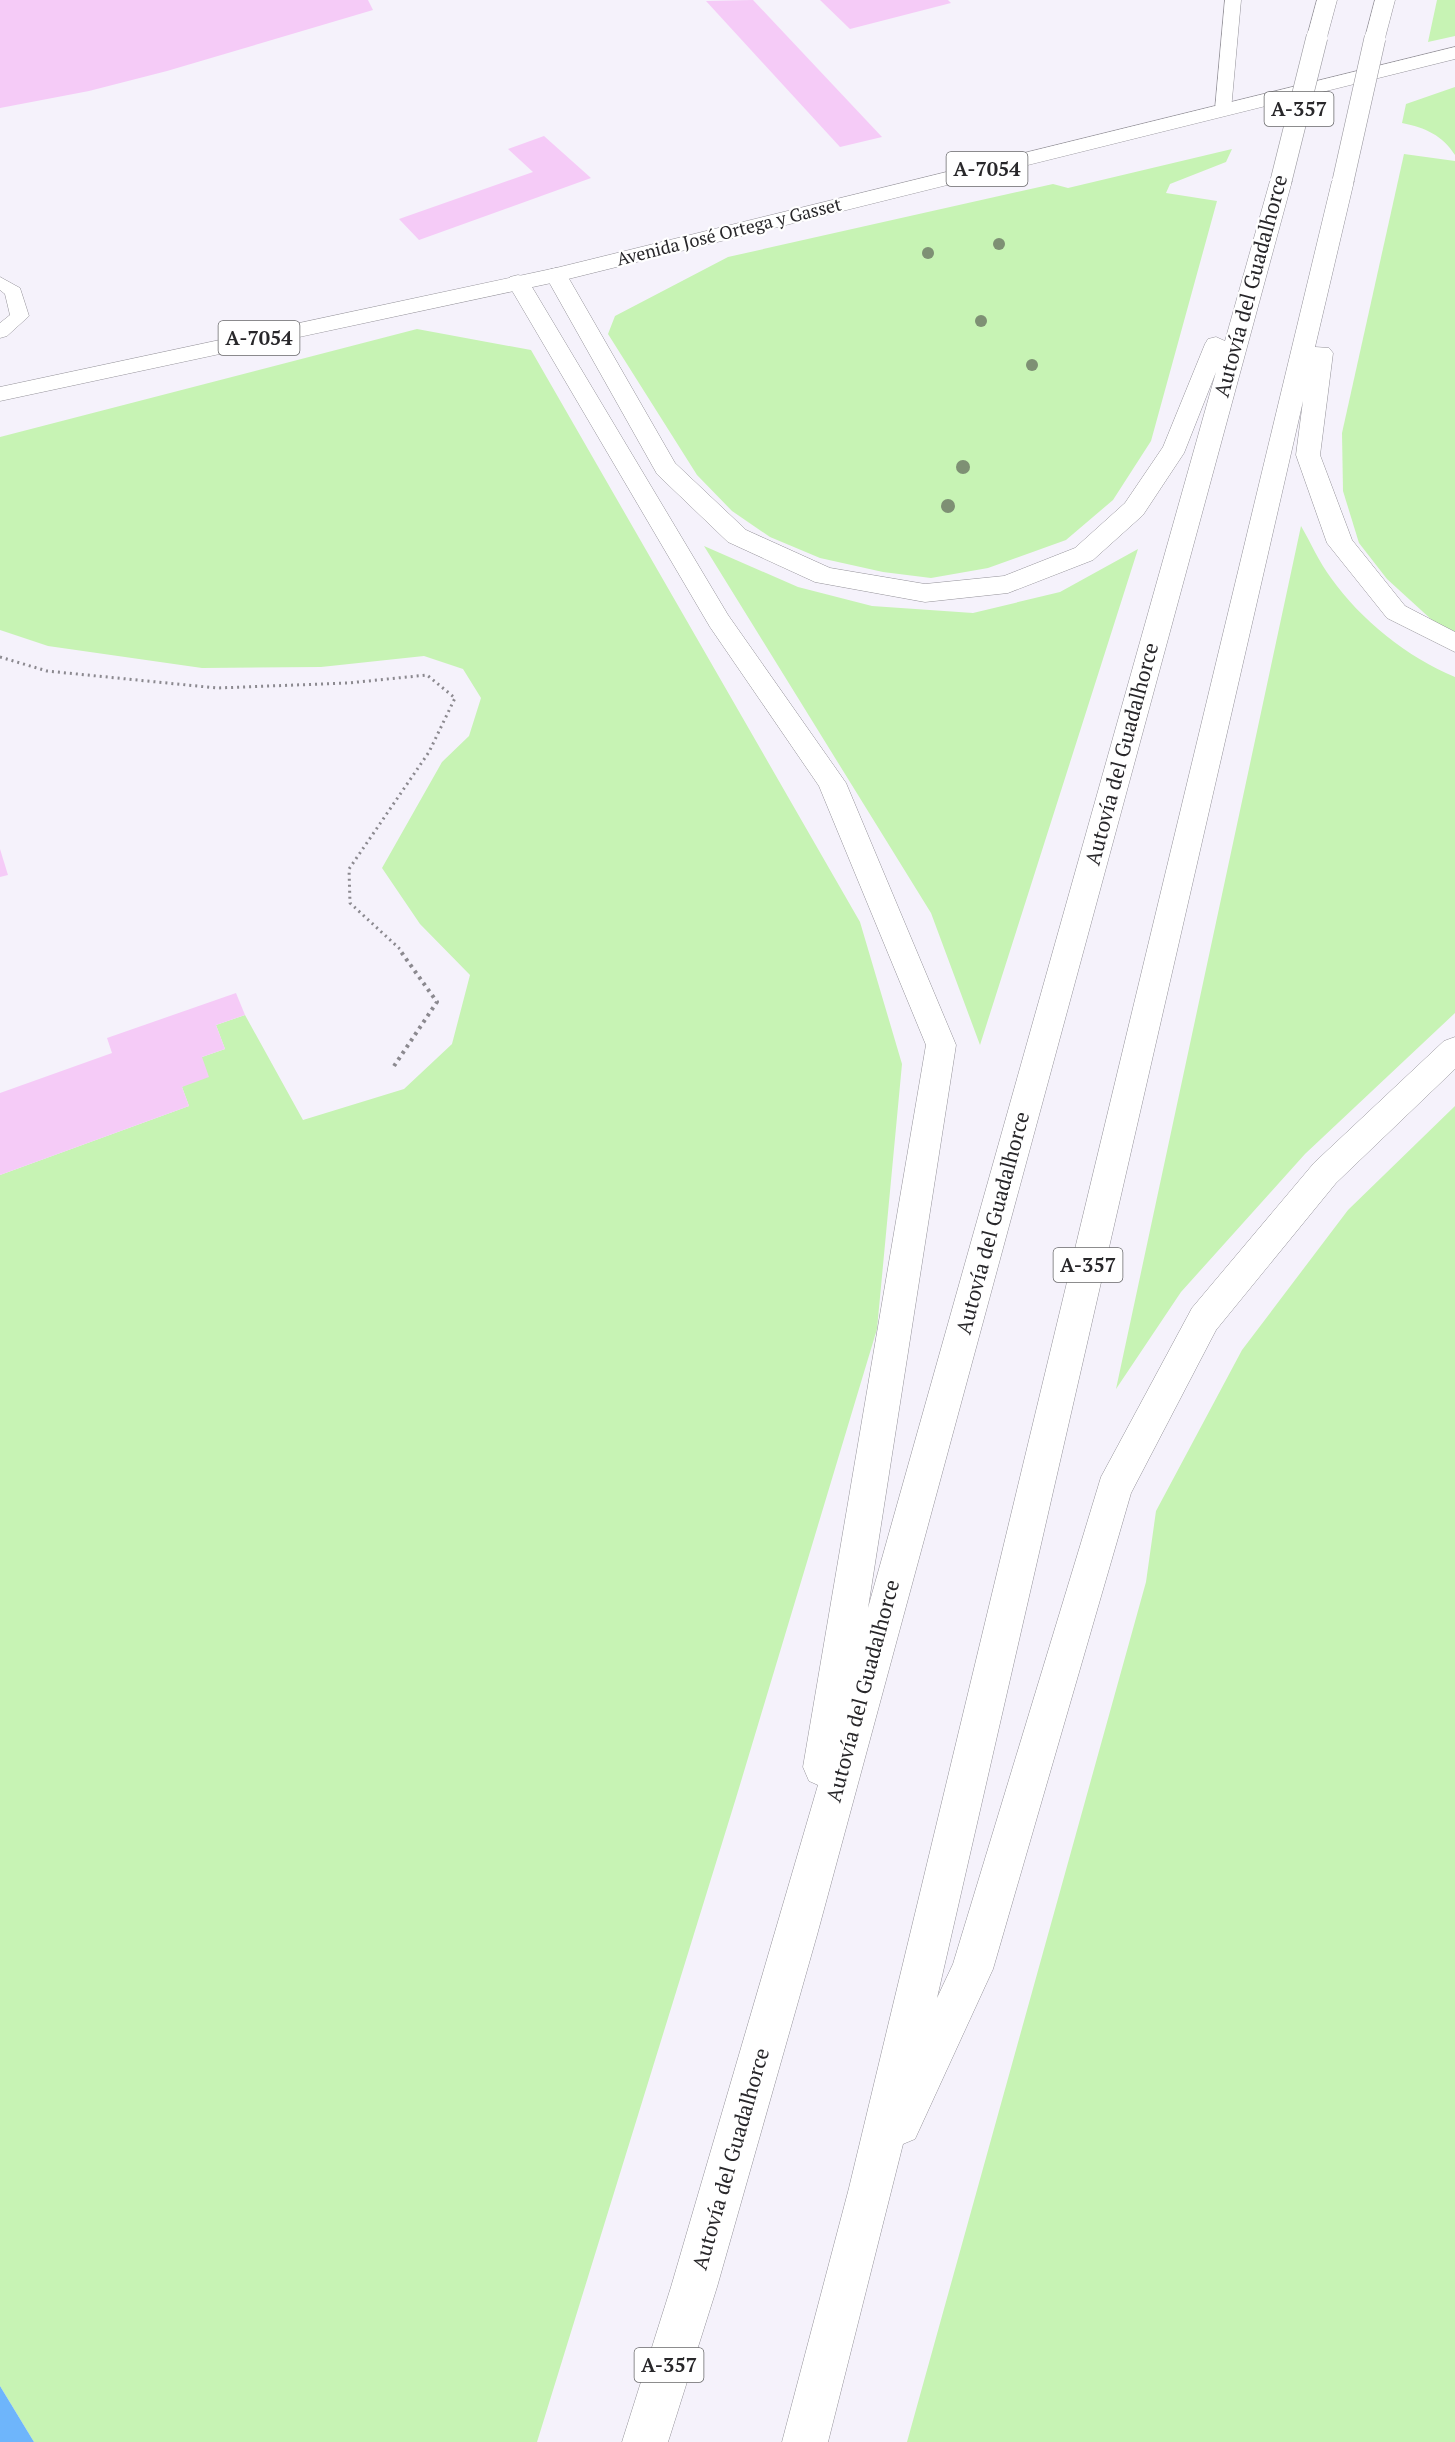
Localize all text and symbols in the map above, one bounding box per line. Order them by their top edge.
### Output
road number: A-357 [1264,92,1334,126]
road number: A-7054 [946,152,1028,186]
street label: Autovía del Guadalhorce [1207,171,1293,400]
street label: Avenida José Ortega y Gasset [614,191,844,271]
road number: A-7054 [218,321,300,355]
street label: Autovía del Guadalhorce [1078,639,1164,868]
street label: Autovía del Guadalhorce [949,1108,1035,1337]
road number: A-357 [1054,1248,1122,1282]
street label: Autovía del Guadalhorce [819,1576,905,1805]
street label: Autovía del Guadalhorce [685,2045,775,2273]
road number: A-357 [634,2348,704,2382]

